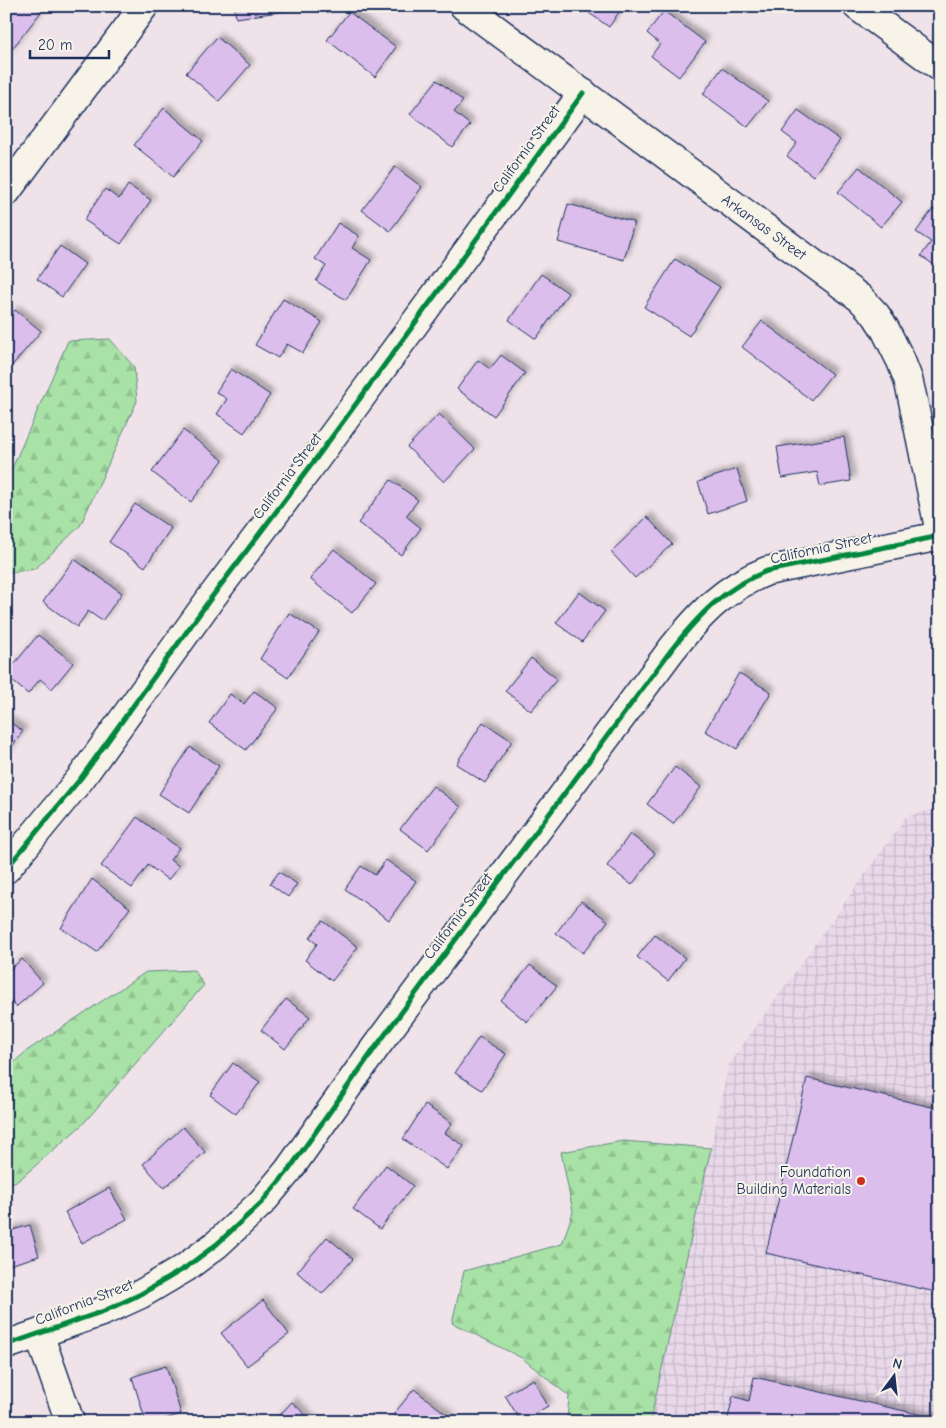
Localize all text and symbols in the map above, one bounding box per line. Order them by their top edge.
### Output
scale bar [30,28,109,60]
text: 20 m [38,36,72,54]
street label: California Street [488,101,564,196]
street label: Arkansas Street [718,190,810,264]
street label: California Street [249,429,326,523]
street label: California Street [769,528,874,568]
street label: California Street [420,869,497,963]
place label: Foundation Building Materials [736,1163,851,1198]
marker: Foundation Building Materials [855,1175,867,1187]
street label: California Street [32,1275,136,1329]
north arrow [868,1350,918,1400]
text: N [891,1355,904,1373]

